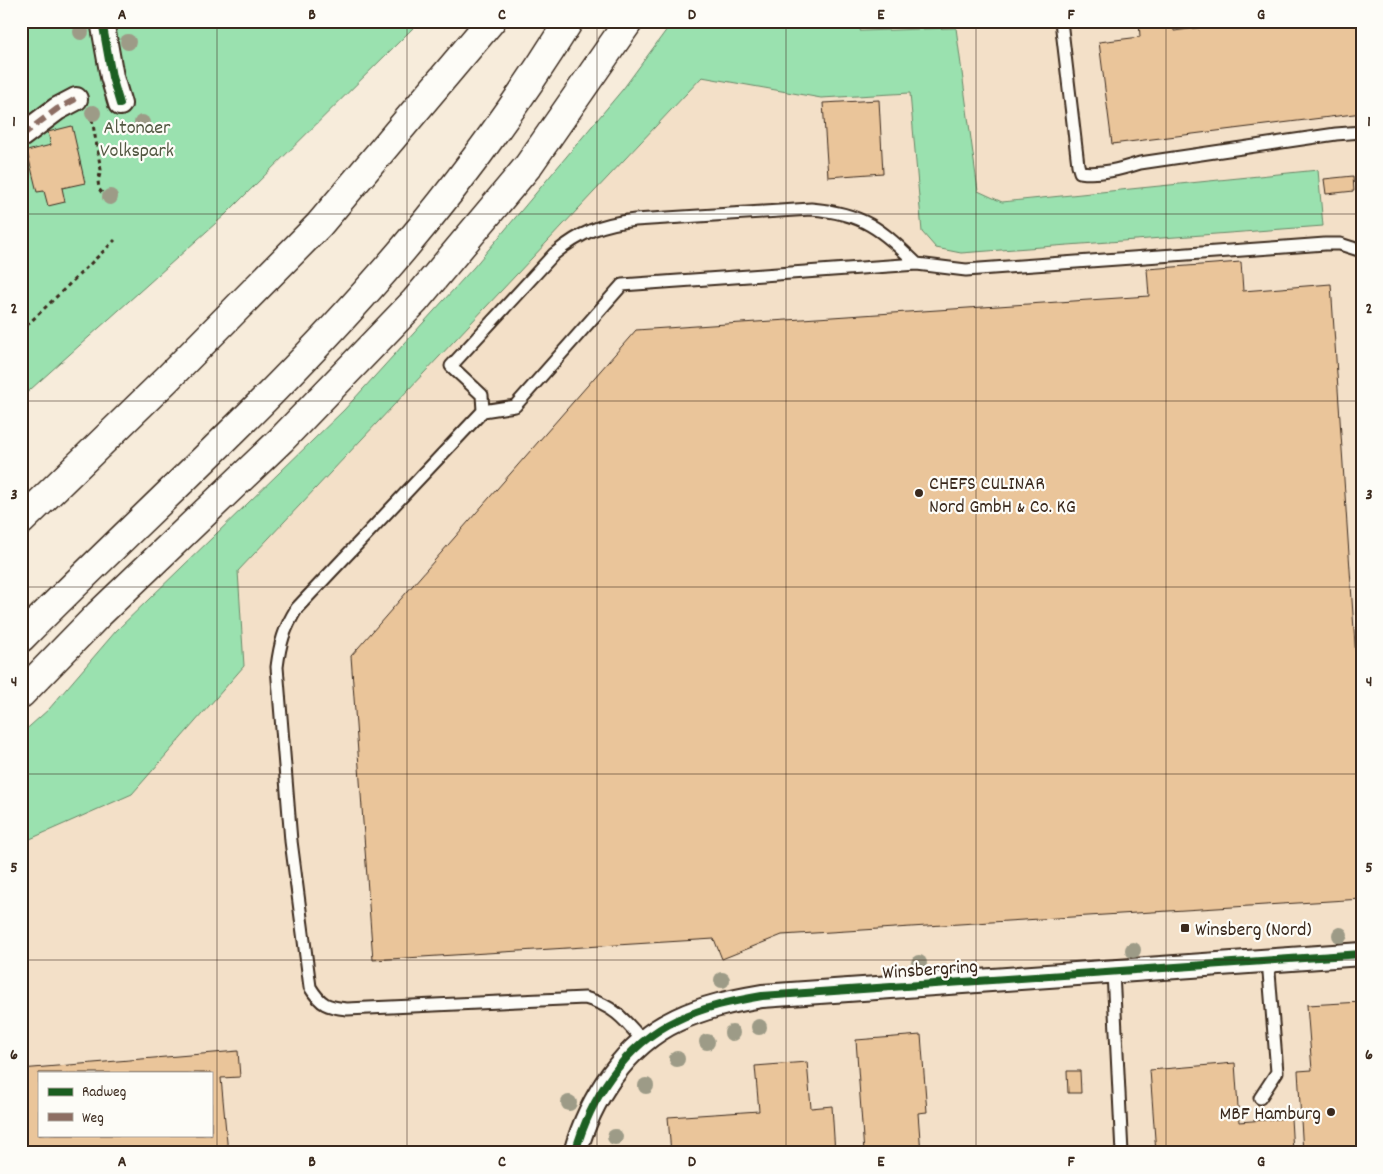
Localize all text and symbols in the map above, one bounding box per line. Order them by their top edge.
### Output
text: A [118,4,127,27]
text: B [308,4,316,27]
text: C [498,4,506,27]
text: D [688,4,697,27]
text: E [877,4,885,27]
text: F [1067,4,1075,27]
text: G [1257,4,1265,27]
text: 1 [12,111,16,134]
text: 1 [1367,111,1371,134]
park label: Altonaer Volkspark [100,115,174,166]
text: 2 [11,298,18,321]
text: 2 [1366,298,1373,321]
place label: CHEFS CULINAR Nord GmbH & Co. KG [929,471,1076,522]
text: 3 [10,484,18,507]
text: 3 [1365,484,1373,507]
marker: CHEFS CULINAR Nord GmbH & Co. KG [913,487,925,499]
text: 4 [11,671,17,694]
text: 4 [1366,671,1372,694]
text: 5 [10,857,18,880]
text: 5 [1365,857,1373,880]
place label: Winsberg (Nord) [1195,917,1312,945]
marker: Winsberg (Nord) [1179,922,1191,934]
street label: Winsbergring [882,954,979,988]
text: 6 [10,1044,18,1067]
text: 6 [1365,1044,1373,1067]
legend [38,1072,212,1136]
text: Radweg [82,1082,126,1104]
place label: MBF Hamburg [1219,1101,1321,1129]
marker: MBF Hamburg [1325,1106,1337,1118]
text: Weg [82,1108,104,1130]
text: A [118,1151,127,1174]
text: B [308,1151,316,1174]
text: C [498,1151,506,1174]
text: D [688,1151,697,1174]
text: E [877,1151,885,1174]
text: F [1067,1151,1075,1174]
text: G [1257,1151,1265,1174]

